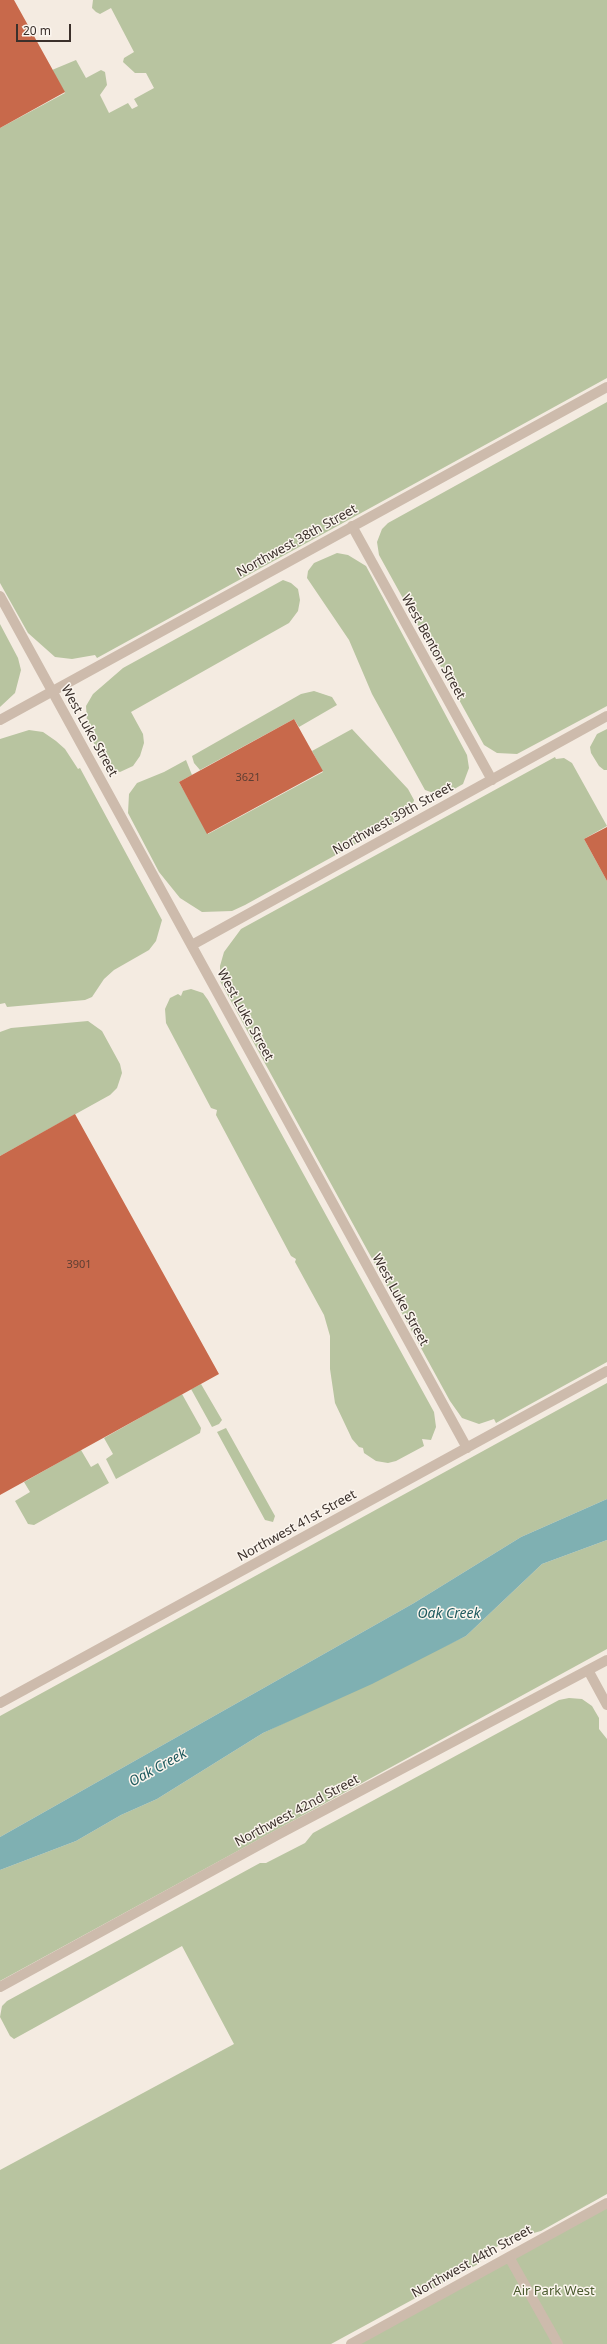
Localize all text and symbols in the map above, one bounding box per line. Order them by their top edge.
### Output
scale bar [18,16,73,42]
text: 20 m [23,22,51,39]
street label: Northwest 38th Street [234,501,360,581]
street label: West Benton Street [398,592,468,702]
street label: West Luke Street [57,683,121,779]
house number: 3621 [235,771,261,785]
street label: Northwest 39th Street [330,779,456,859]
street label: West Luke Street [213,967,277,1063]
street label: West Luke Street [368,1252,432,1348]
house number: 3901 [66,1258,92,1272]
street label: Northwest 41st Street [235,1487,359,1565]
water label: Oak Creek [417,1606,481,1622]
water label: Oak Creek [126,1745,190,1791]
street label: Northwest 42nd Street [232,1772,362,1850]
street label: Northwest 44th Street [409,2222,535,2302]
park label: Air Park West [513,2283,595,2299]

